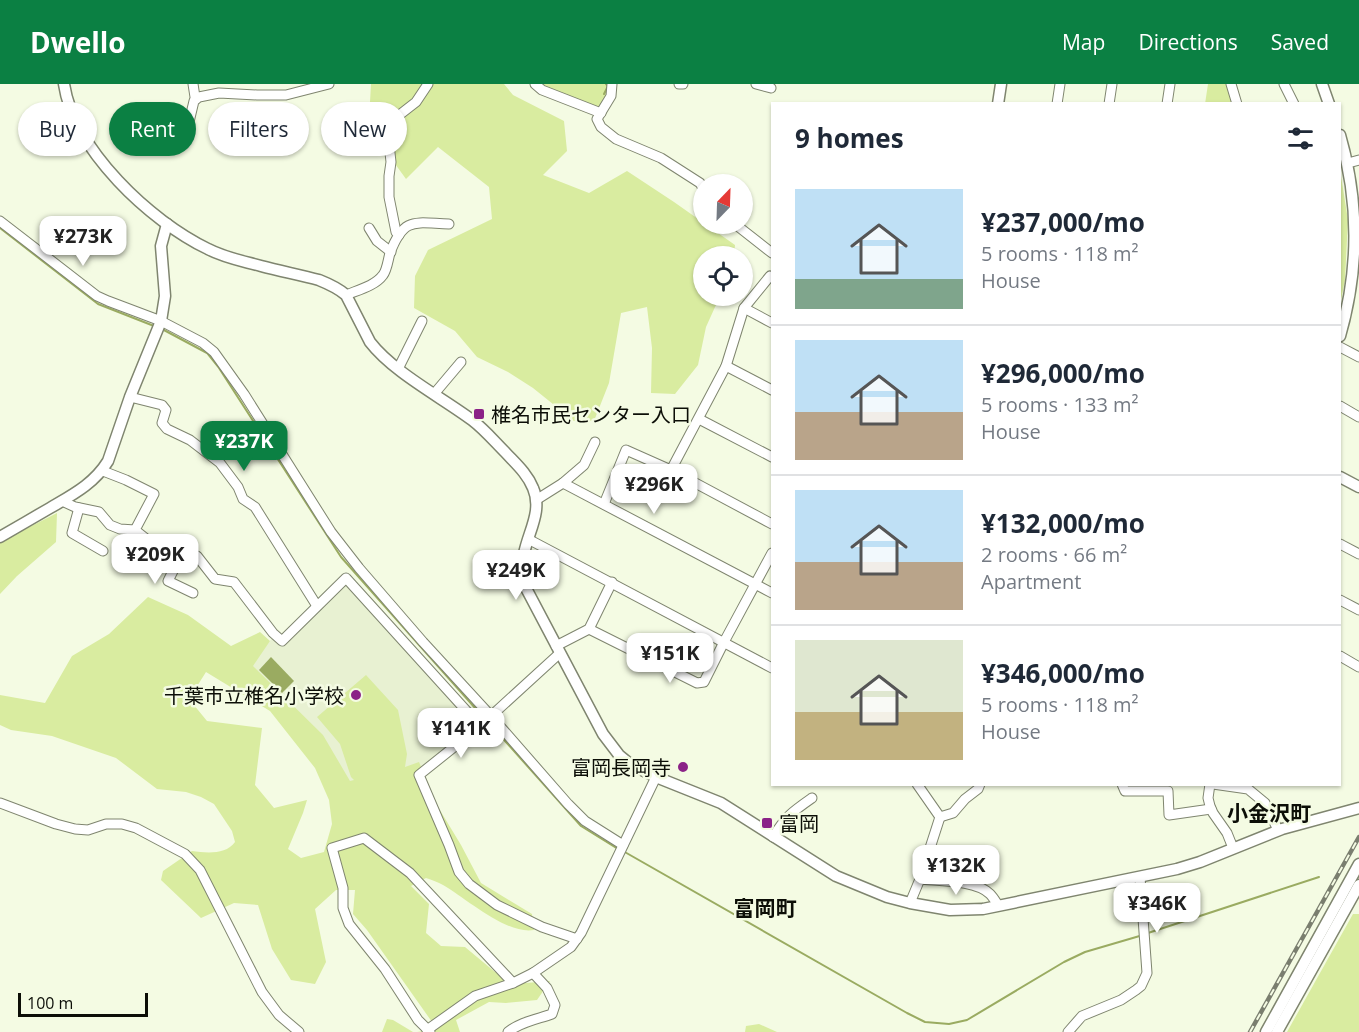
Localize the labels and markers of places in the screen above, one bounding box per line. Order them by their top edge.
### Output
pin: ¥273K [41,216,125,267]
place label: 椎名市民センター入口 [491,401,691,428]
marker: 椎名市民センター入口 [472,407,486,421]
pin: ¥237K [202,421,286,472]
pin: ¥296K [612,464,696,515]
pin: ¥209K [113,534,197,585]
pin: ¥249K [474,550,558,601]
pin: ¥151K [628,633,712,684]
place label: 千葉市立椎名小学校 [164,682,344,709]
marker: 千葉市立椎名小学校 [349,688,363,702]
pin: ¥141K [419,708,503,759]
place label: 富岡長岡寺 [571,754,671,781]
marker: 富岡長岡寺 [676,760,690,774]
place label: 富岡 [779,810,819,837]
marker: 富岡 [760,816,774,830]
pin: ¥132K [914,845,998,896]
pin: ¥346K [1115,883,1199,934]

